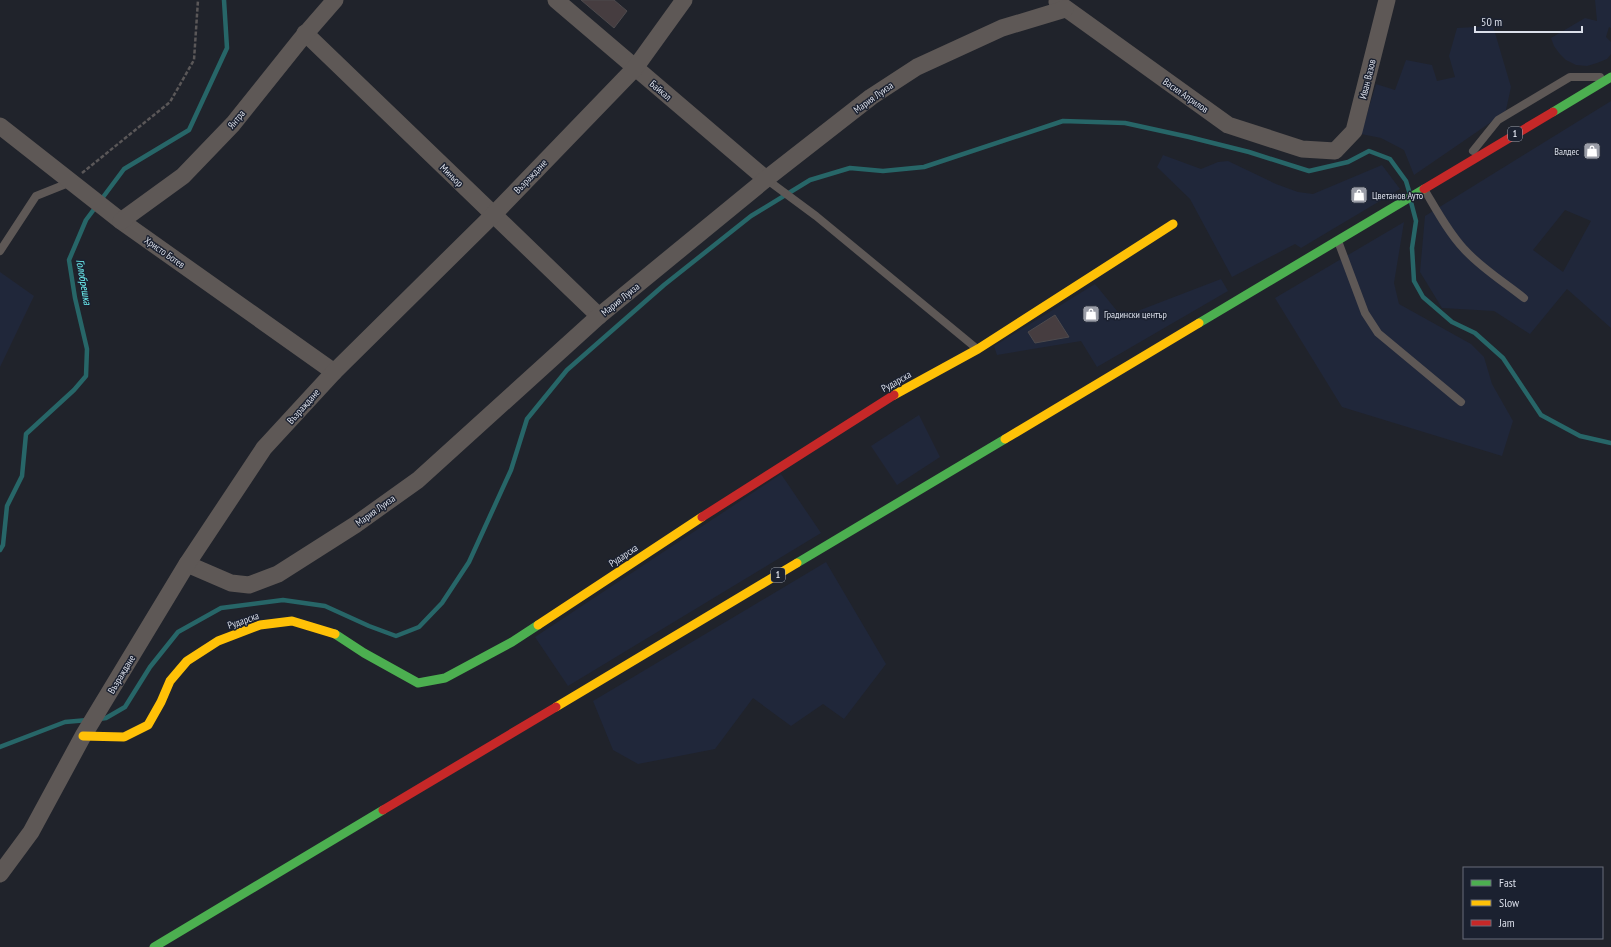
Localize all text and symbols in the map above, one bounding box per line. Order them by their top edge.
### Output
scale bar [1475,8,1582,34]
text: 50 m [1481,14,1502,29]
street label: Иван Вазов [1356,58,1379,100]
street label: Васил Априлов [1160,75,1211,116]
street label: Байкал [647,77,674,103]
street label: Мария Луиза [851,79,896,116]
street label: Янтра [225,107,248,131]
road number: 1 [1508,127,1522,141]
shop icon: Валдес [1582,141,1602,161]
place label: Валдес [1554,145,1579,158]
street label: Възраждане [511,156,550,196]
street label: Миньор [437,161,466,190]
shop icon: Цветанов Ауто [1349,185,1369,205]
place label: Цветанов Ауто [1372,189,1423,202]
street label: Христо Ботев [142,234,188,271]
water label: Голобрешка [73,258,95,307]
street label: Мария Луиза [598,280,642,319]
shop icon: Градински център [1081,304,1101,324]
place label: Градински център [1104,308,1167,321]
street label: Рударска [879,368,914,395]
street label: Възраждане [284,386,323,427]
street label: Мария Луиза [353,492,398,529]
street label: Рударска [606,541,640,570]
road number: 1 [771,568,785,582]
street label: Рударска [226,609,261,632]
street label: Възраждане [105,652,138,696]
legend [1463,867,1603,939]
text: Fast [1499,875,1517,890]
text: Slow [1499,895,1520,910]
text: Jam [1498,915,1515,930]

